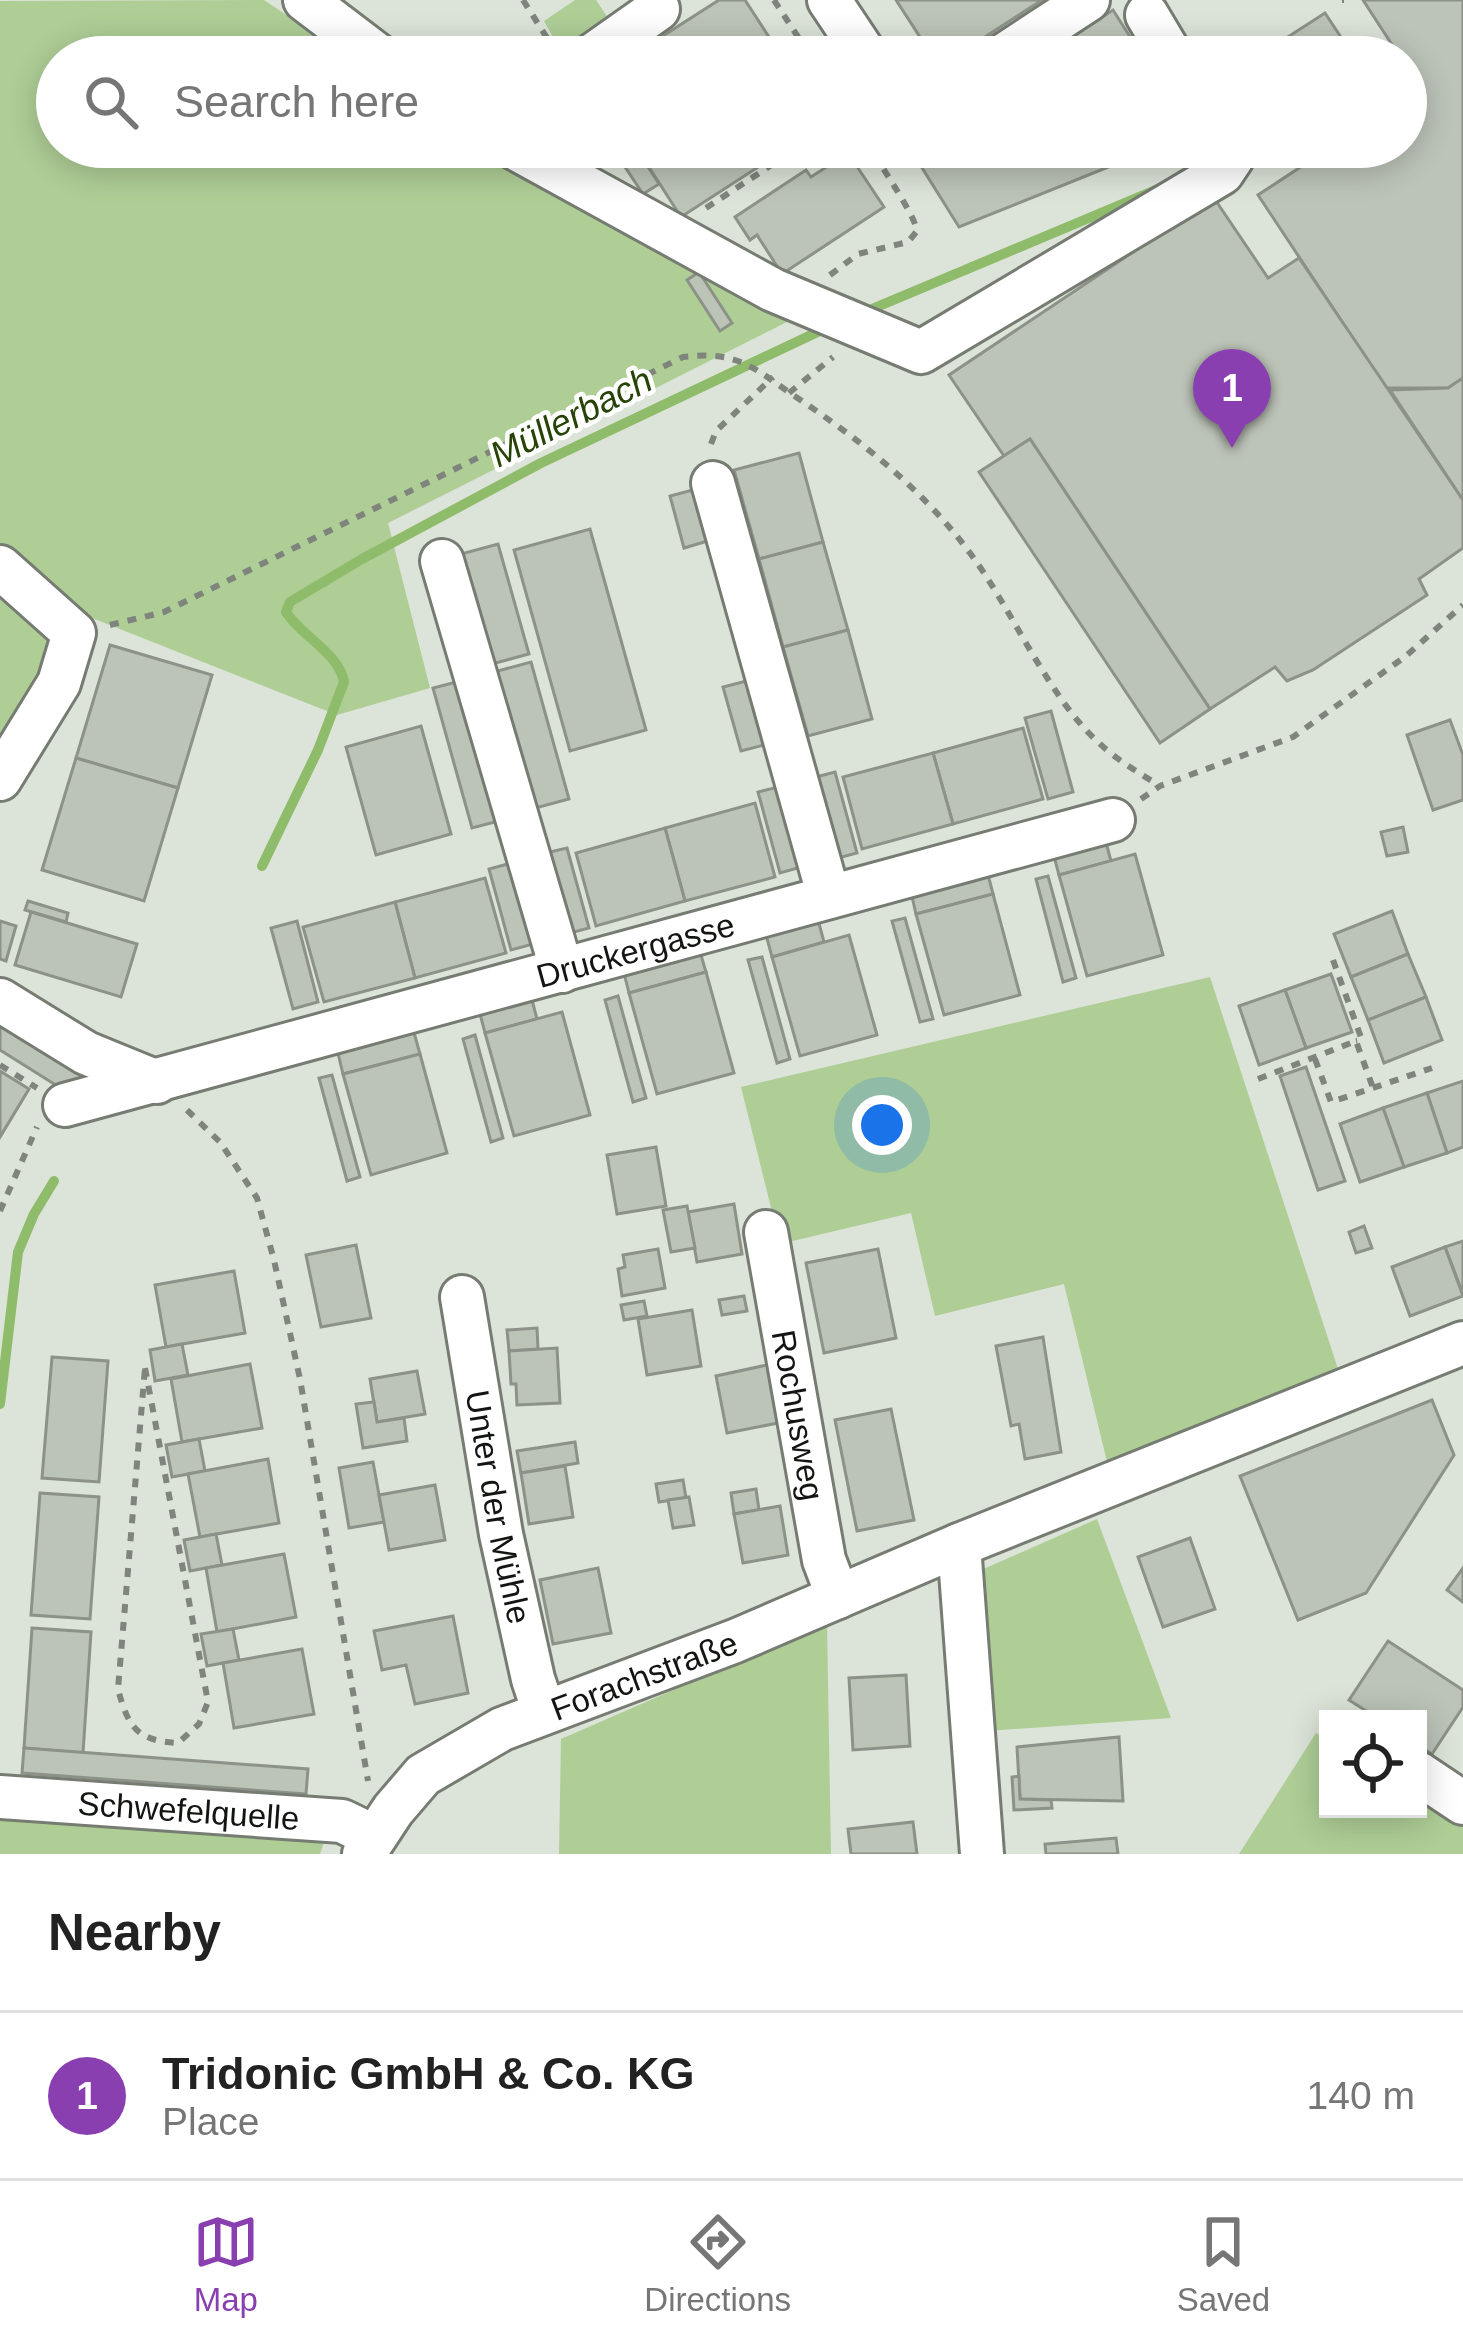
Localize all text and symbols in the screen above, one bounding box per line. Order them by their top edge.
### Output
search box [36,36,1427,168]
icon: search [78,69,144,135]
text: Search here [174,76,419,127]
pin: 1 [1193,349,1271,448]
water label: Müllerbach [483,359,659,475]
street label: Druckergasse [532,905,738,994]
your location [852,1095,912,1155]
street label: Rochusweg [765,1327,832,1503]
street label: Unter der Mühle [459,1387,539,1627]
street label: Forachstraße [546,1623,742,1727]
map controls [1319,1710,1427,1818]
button: locate [1319,1710,1427,1818]
street label: Schwefelquelle [76,1784,301,1836]
text: Nearby [48,1904,221,1961]
text: Tridonic GmbH & Co. KG [162,2048,695,2099]
text: 1 [76,2074,98,2117]
text: 140 m [1307,2074,1415,2117]
text: Place [162,2100,260,2143]
tab: Map [193,2209,259,2319]
tab: Directions [644,2209,791,2319]
tab: Saved [1177,2209,1270,2319]

